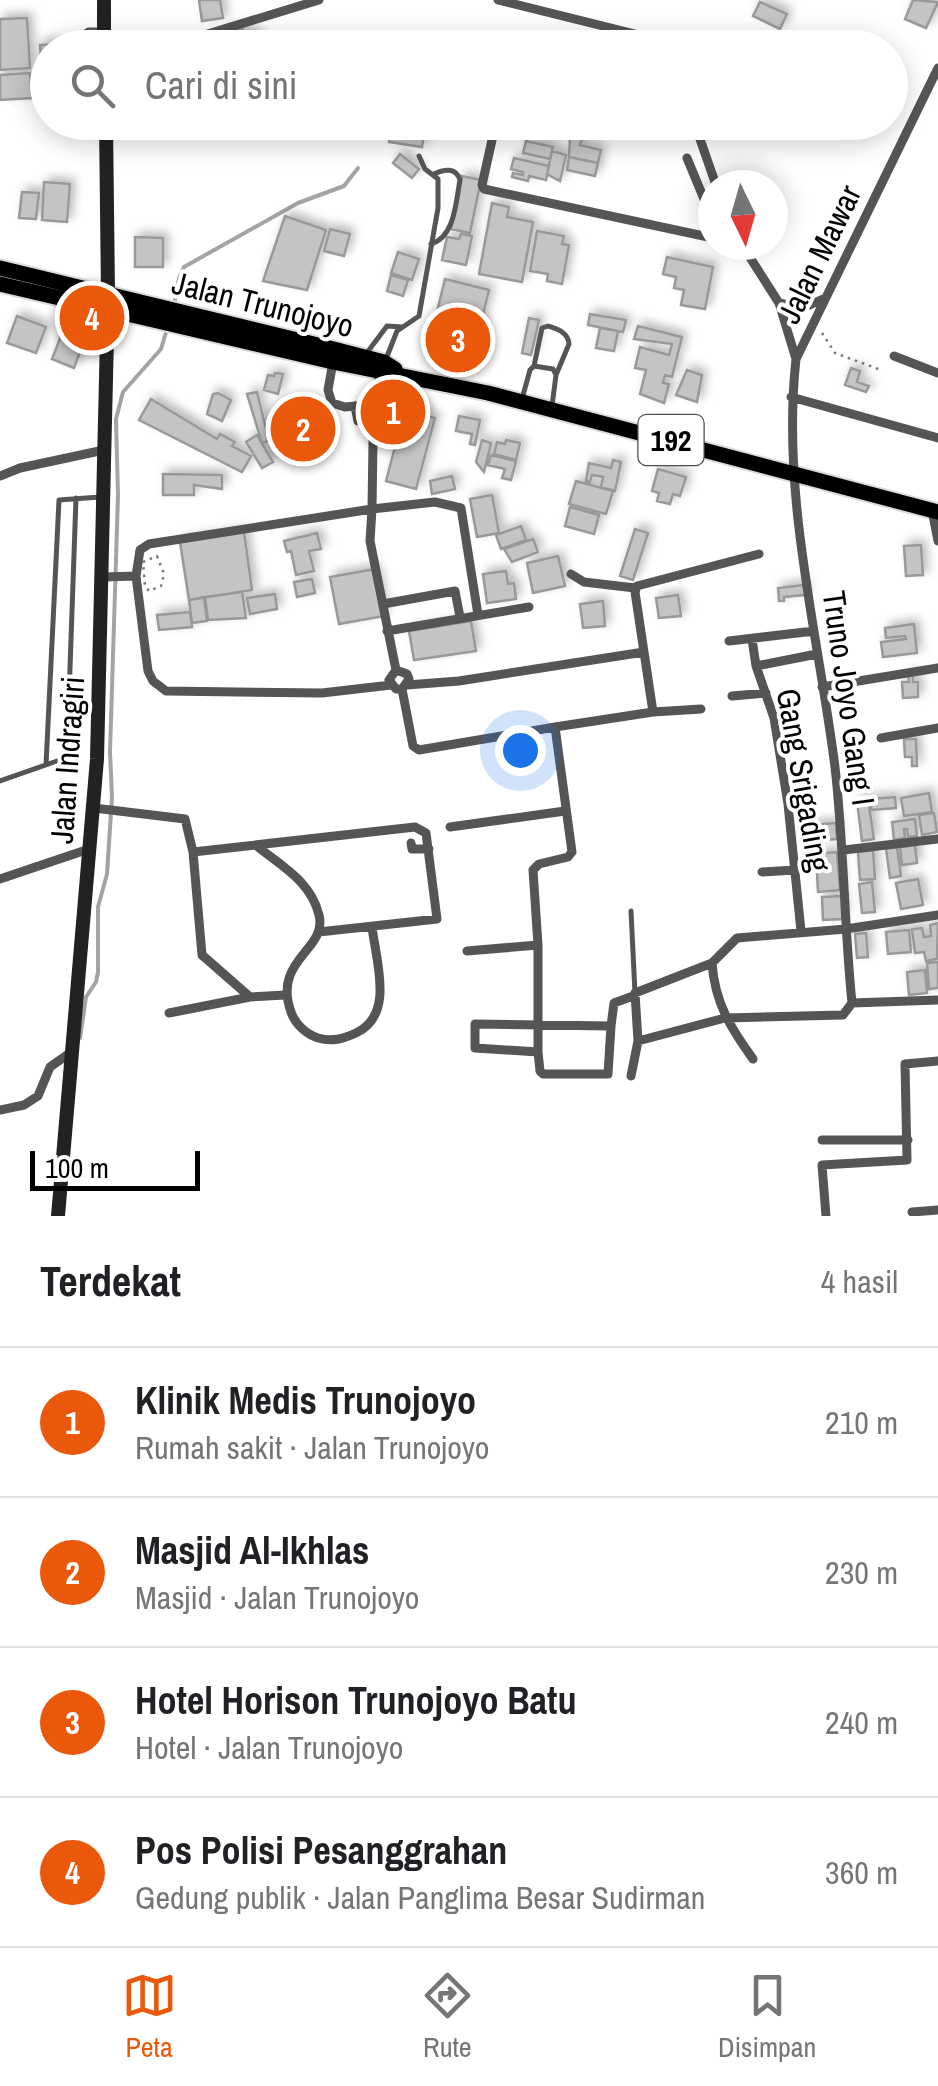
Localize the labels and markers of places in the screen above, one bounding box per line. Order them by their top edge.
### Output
pin: 4 [59,280,124,356]
pin: 3 [426,302,490,378]
pin: 1 [360,374,426,450]
pin: 2 [270,392,336,466]

